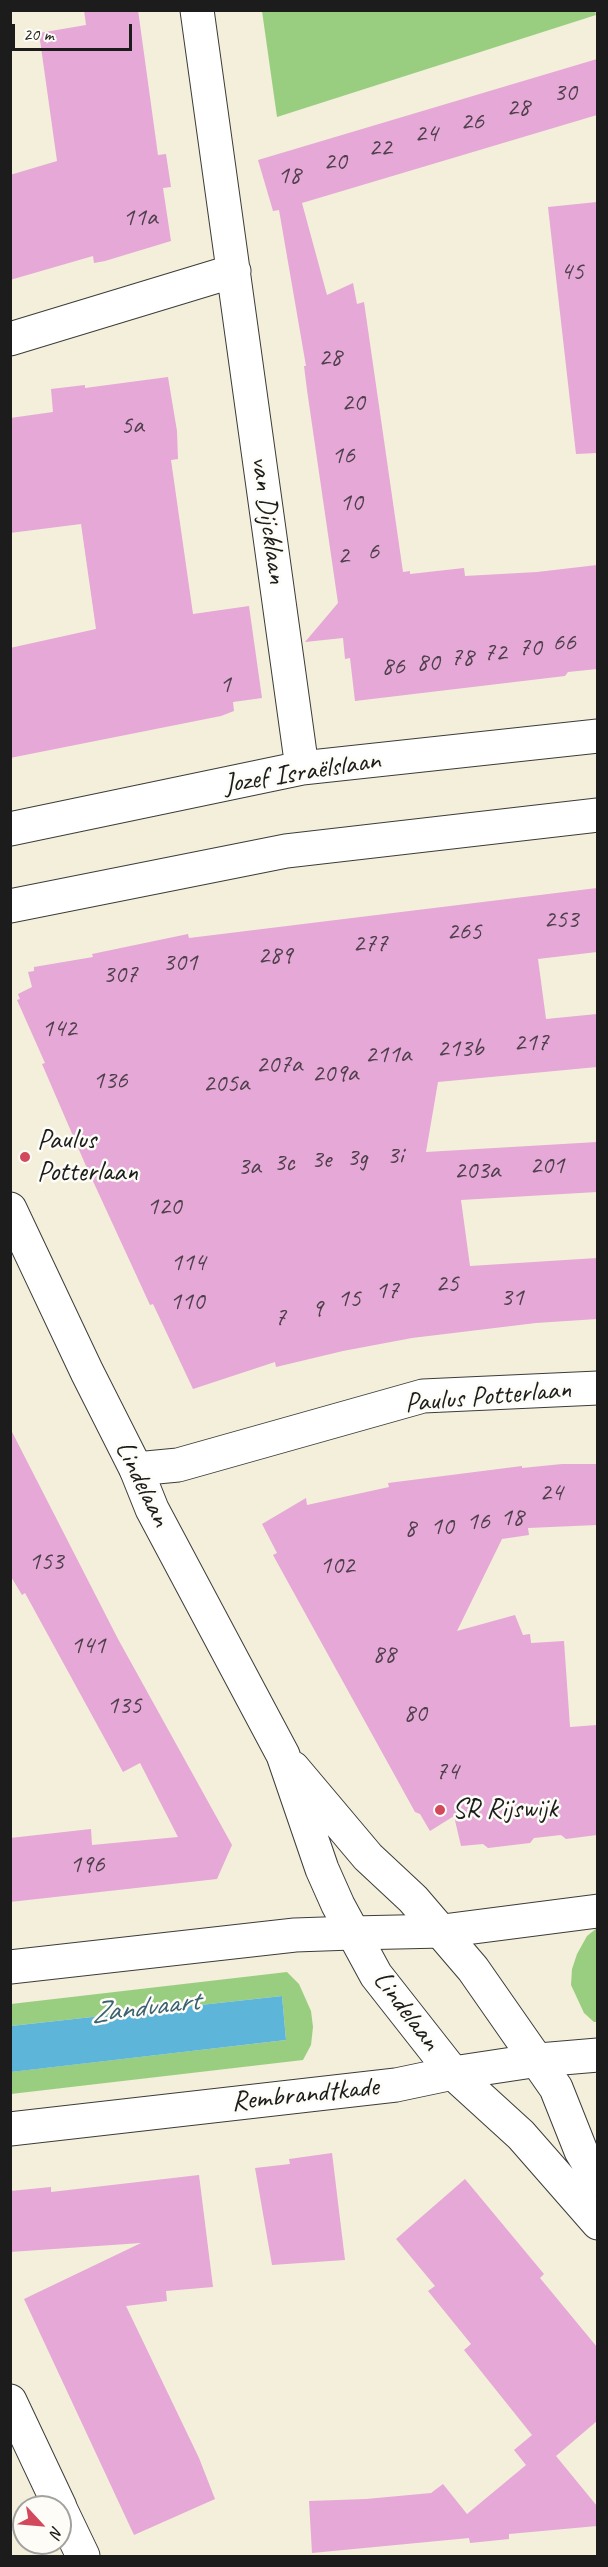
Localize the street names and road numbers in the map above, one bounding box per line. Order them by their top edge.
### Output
street label: van Dijcklaan [242,454,294,586]
street label: Jozef Israëlslaan [221,744,383,802]
street label: Paulus Potterlaan [404,1373,572,1421]
street label: Lindelaan [107,1436,177,1532]
street label: Lindelaan [365,1964,447,2058]
street label: Rembrandtkade [230,2071,380,2119]

